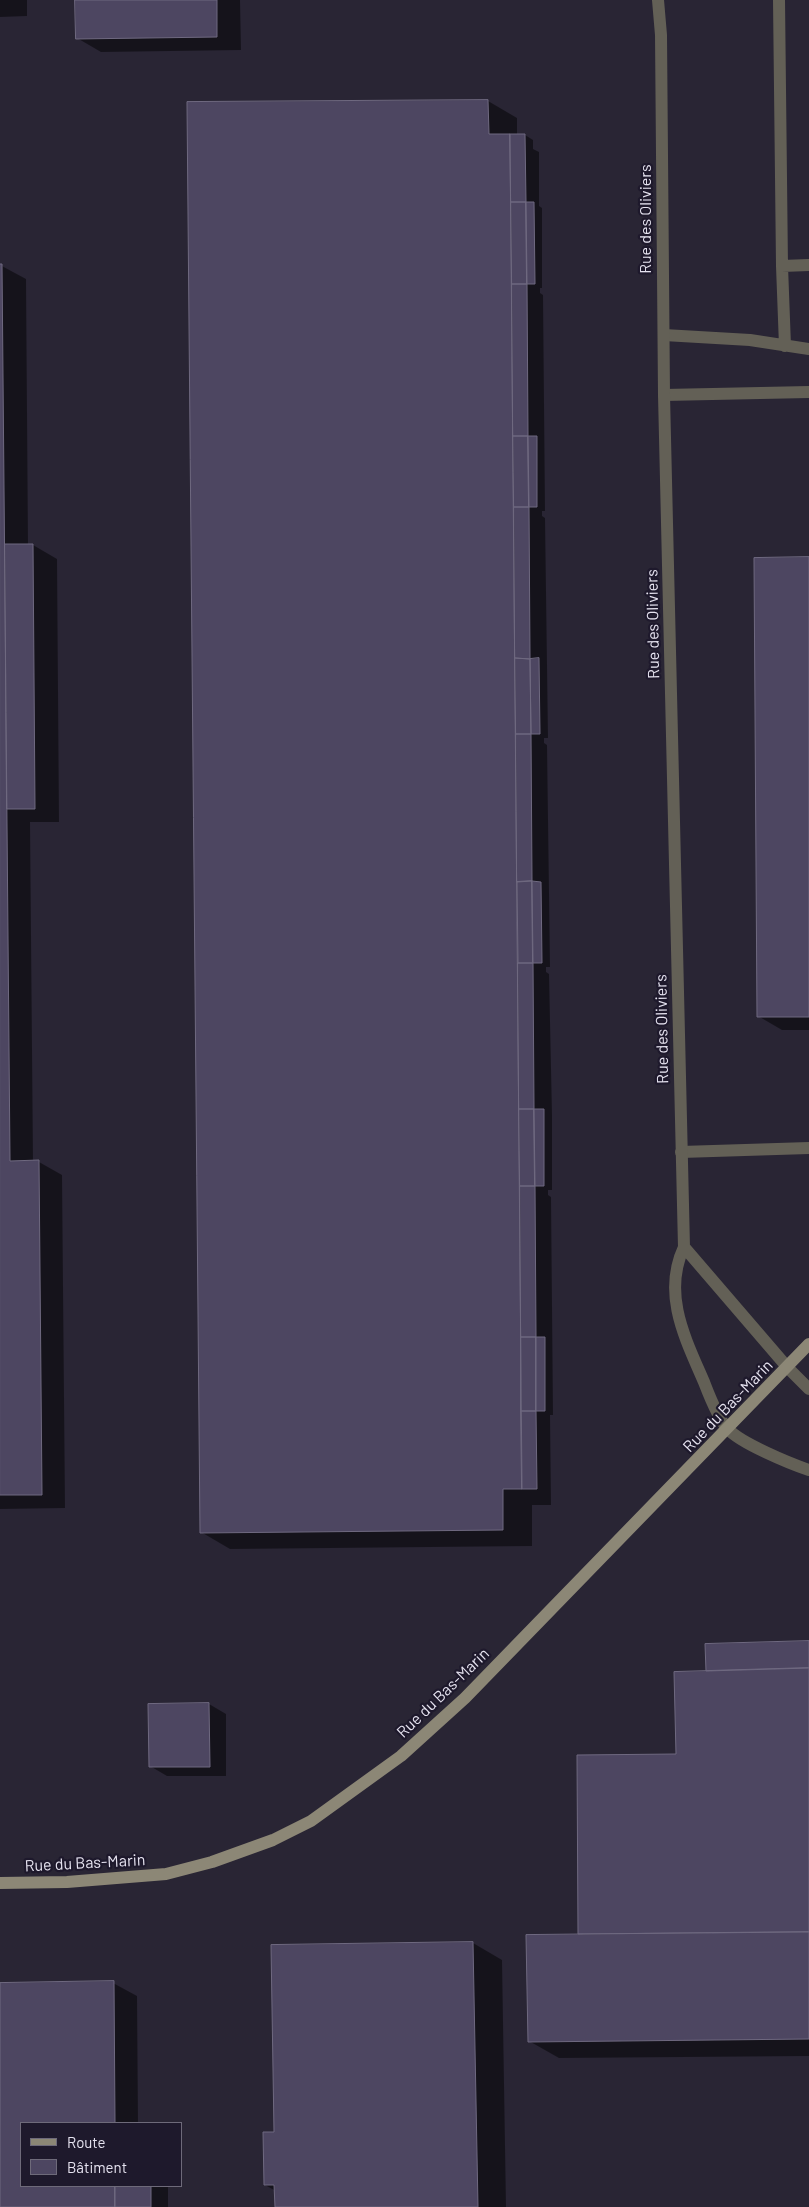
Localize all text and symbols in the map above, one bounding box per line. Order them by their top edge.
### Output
street label: Rue des Oliviers [636,164,656,274]
street label: Rue des Oliviers [642,569,664,679]
street label: Rue des Oliviers [651,974,673,1084]
street label: Rue du Bas-Marin [679,1356,777,1456]
street label: Rue du Bas-Marin [393,1644,493,1742]
street label: Rue du Bas-Marin [24,1850,146,1876]
legend [20,2122,182,2187]
text: Route [67,2133,106,2151]
text: Bâtiment [67,2158,127,2176]

